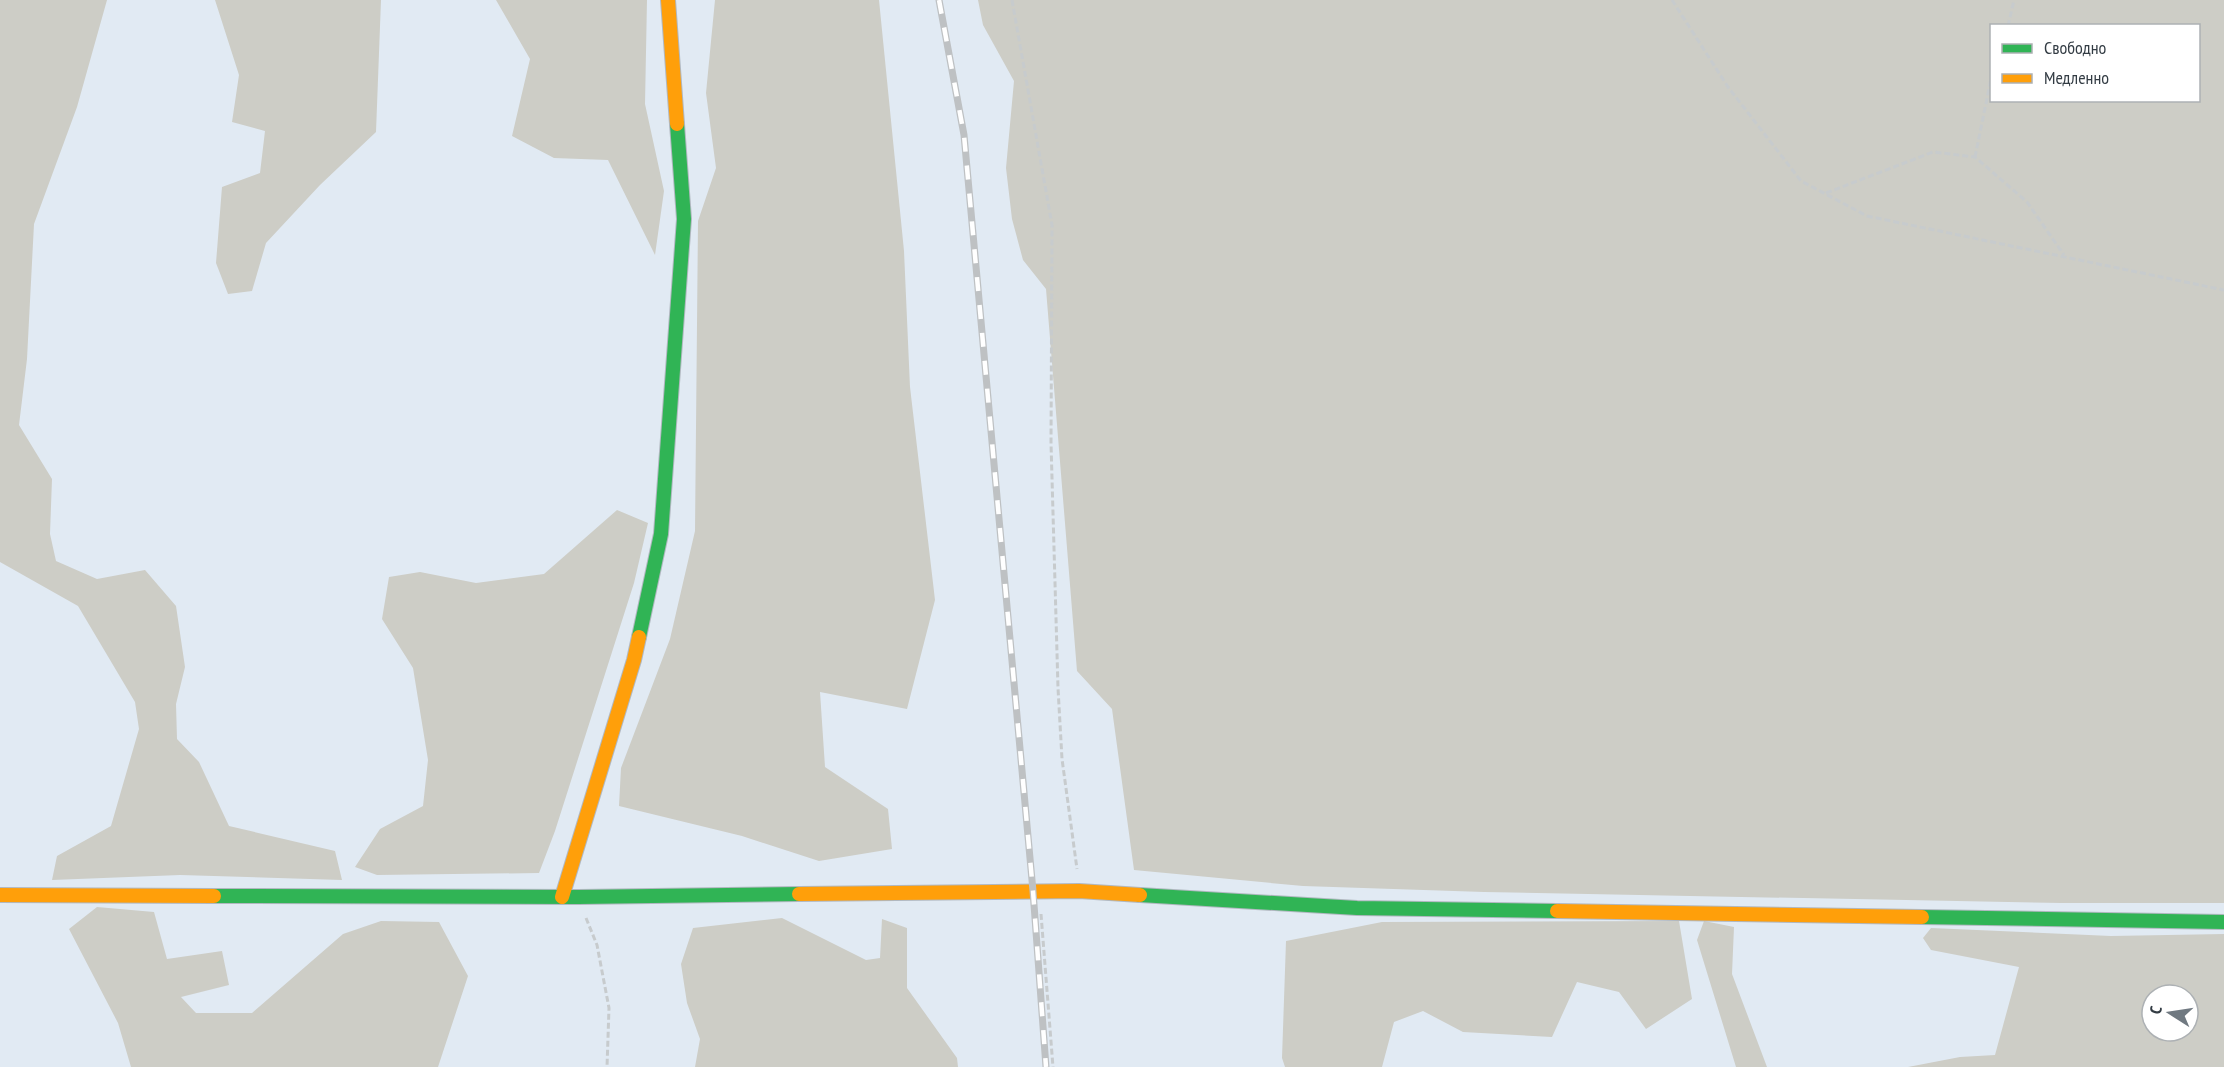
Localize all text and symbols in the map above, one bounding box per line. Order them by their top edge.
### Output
legend [1990,24,2200,102]
text: Свободно [2044,36,2107,59]
text: Медленно [2044,66,2109,89]
north arrow [2140,983,2200,1043]
text: С [2145,1004,2166,1016]

